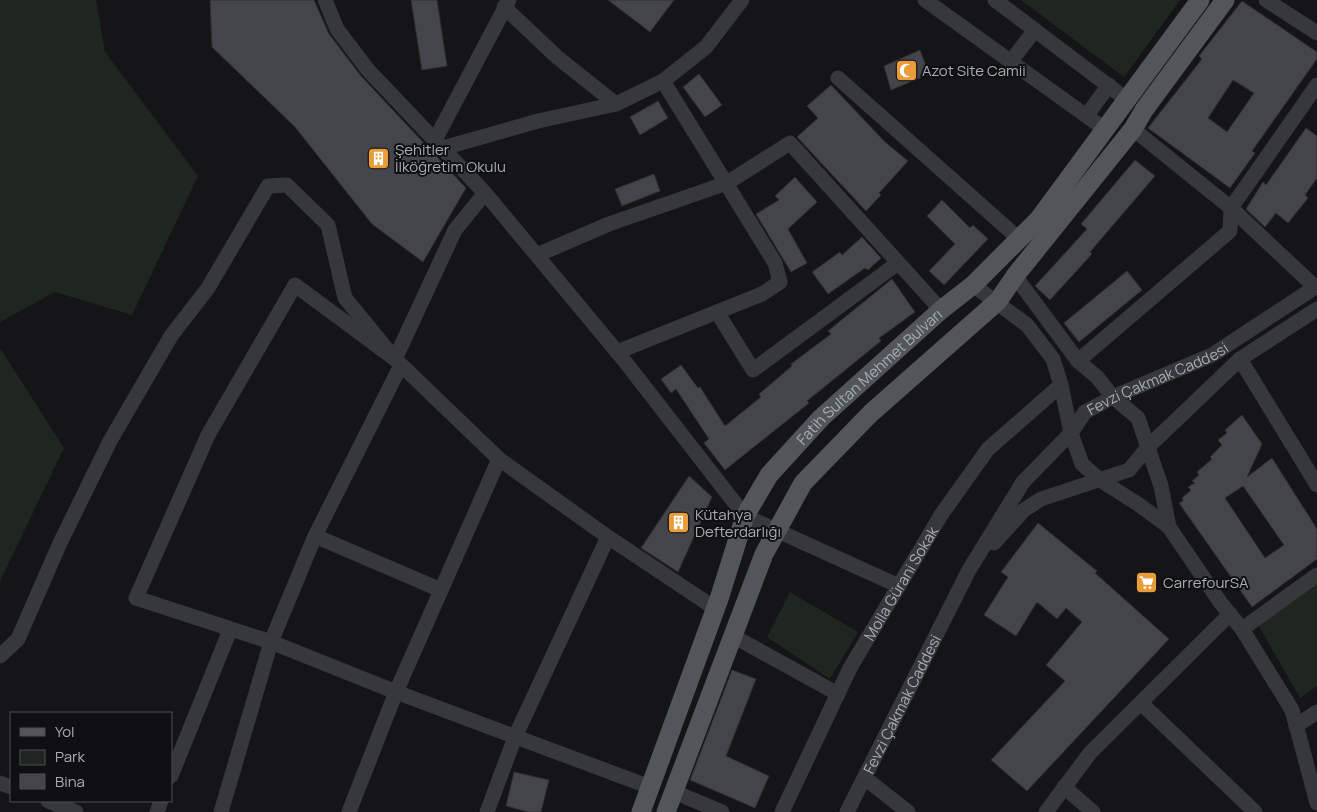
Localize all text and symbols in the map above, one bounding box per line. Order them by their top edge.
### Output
mosque icon: Azot Site Camii [894,58,918,82]
place label: Azot Site Camii [922,60,1026,81]
place label: Şehitler İlköğretim Okulu [395,139,506,177]
building icon: Şehitler İlköğretim Okulu [367,146,391,170]
street label: Fatih Sultan Mehmet Bulvarı [791,304,947,449]
street label: Fevzi Çakmak Caddesi [1083,337,1232,420]
place label: Kütahya Defterdarlığı [695,504,781,542]
building icon: Kütahya Defterdarlığı [667,511,691,535]
street label: Molla Gürani Sokak [858,522,943,644]
supermarket icon: CarrefourSA [1135,570,1159,594]
place label: CarrefourSA [1163,572,1249,593]
street label: Fevzi Çakmak Caddesi [858,631,945,777]
legend [10,712,172,802]
text: Yol [55,721,75,742]
text: Park [55,746,85,767]
text: Bina [55,771,85,792]

